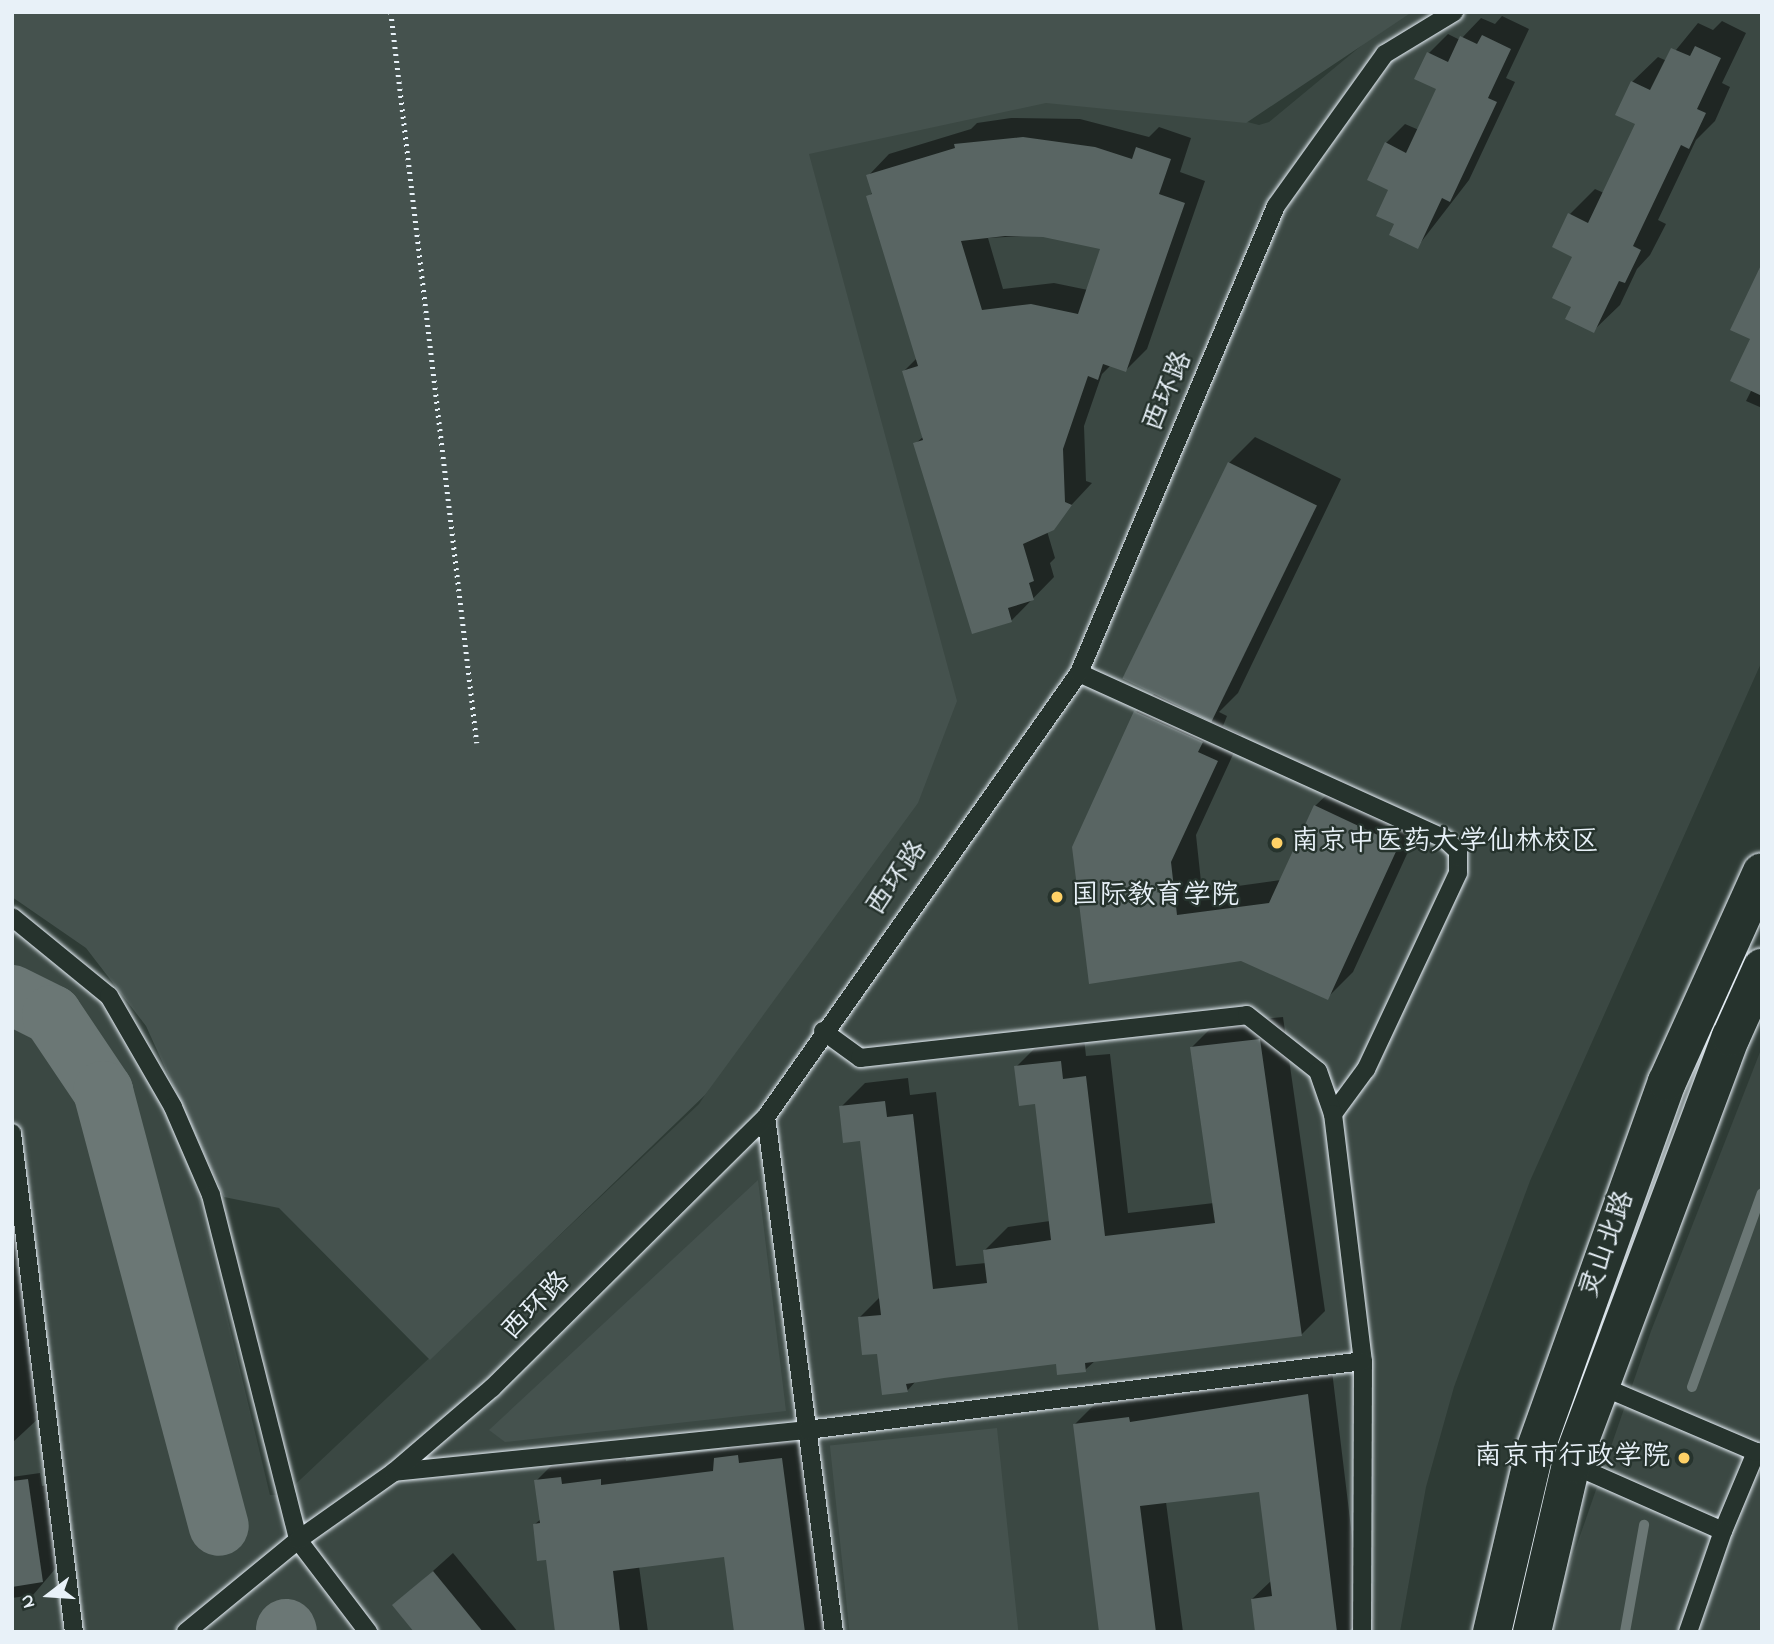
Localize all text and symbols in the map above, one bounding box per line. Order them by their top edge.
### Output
street label: 西环路 [1137,347,1201,437]
place label: 南京中医药大学仙林校区 [1291,826,1599,860]
street label: 西环路 [860,835,936,923]
marker: 南京中医药大学仙林校区 [1269,835,1285,851]
place label: 国际教育学院 [1071,880,1239,914]
marker: 国际教育学院 [1049,889,1065,905]
street label: 灵山北路 [1573,1187,1643,1303]
street label: 西环路 [495,1265,579,1349]
place label: 南京市行政学院 [1474,1441,1670,1475]
marker: 南京市行政学院 [1676,1450,1692,1466]
north arrow [14,1560,84,1630]
text: N [14,1591,43,1611]

